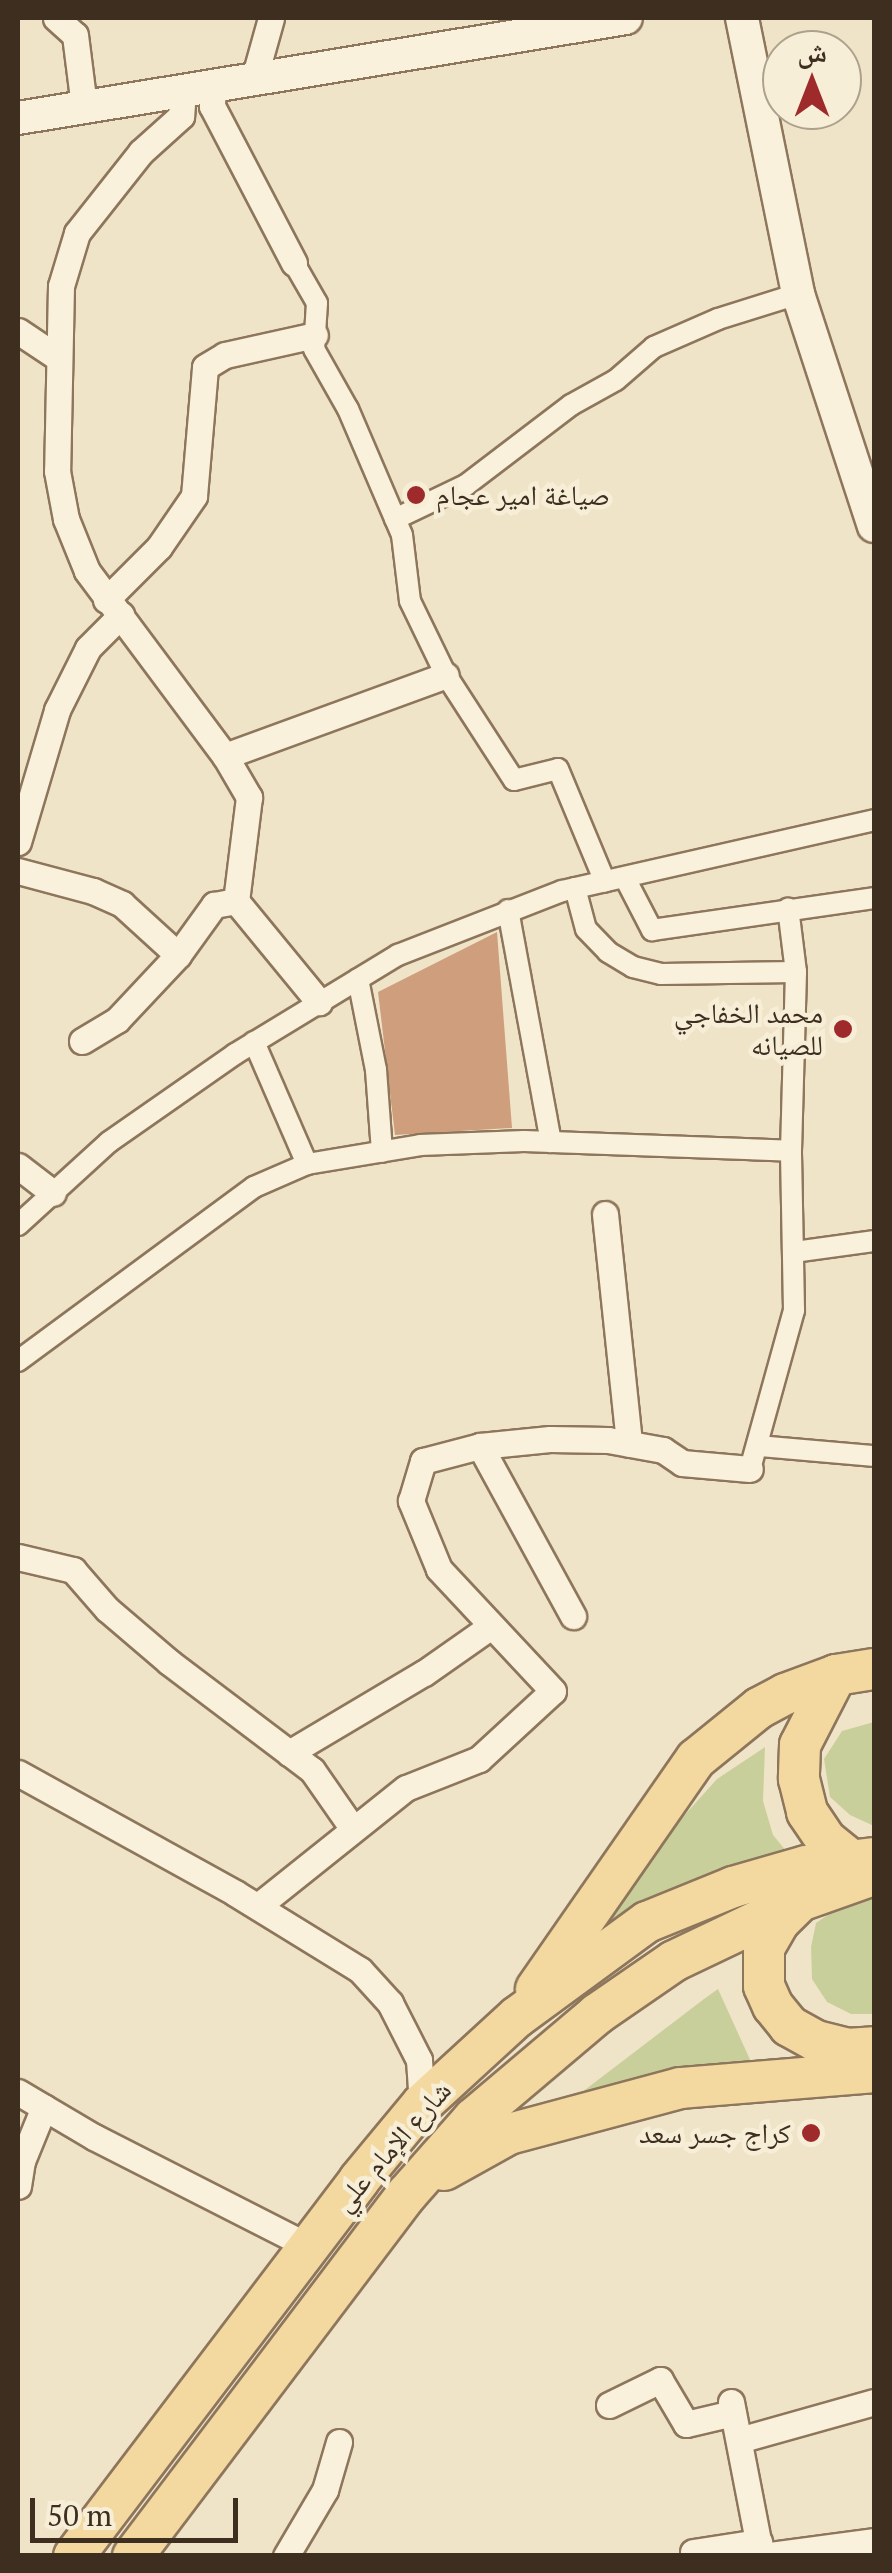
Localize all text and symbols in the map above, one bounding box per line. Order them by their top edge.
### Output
north arrow [762,30,862,130]
text: ش [797,33,827,70]
place label: صياغة امير عجام [436,478,610,512]
marker: صياغة امير عجام [405,484,427,506]
place label: محمد الخفاجي للصيانه [674,996,823,1062]
marker: محمد الخفاجي للصيانه [832,1018,854,1040]
street label: شارع الإمام علي [326,2074,458,2218]
place label: كراج جسر سعد [639,2116,791,2150]
marker: كراج جسر سعد [800,2122,822,2144]
scale bar [35,2478,242,2540]
text: 50 m [47,2495,112,2535]

